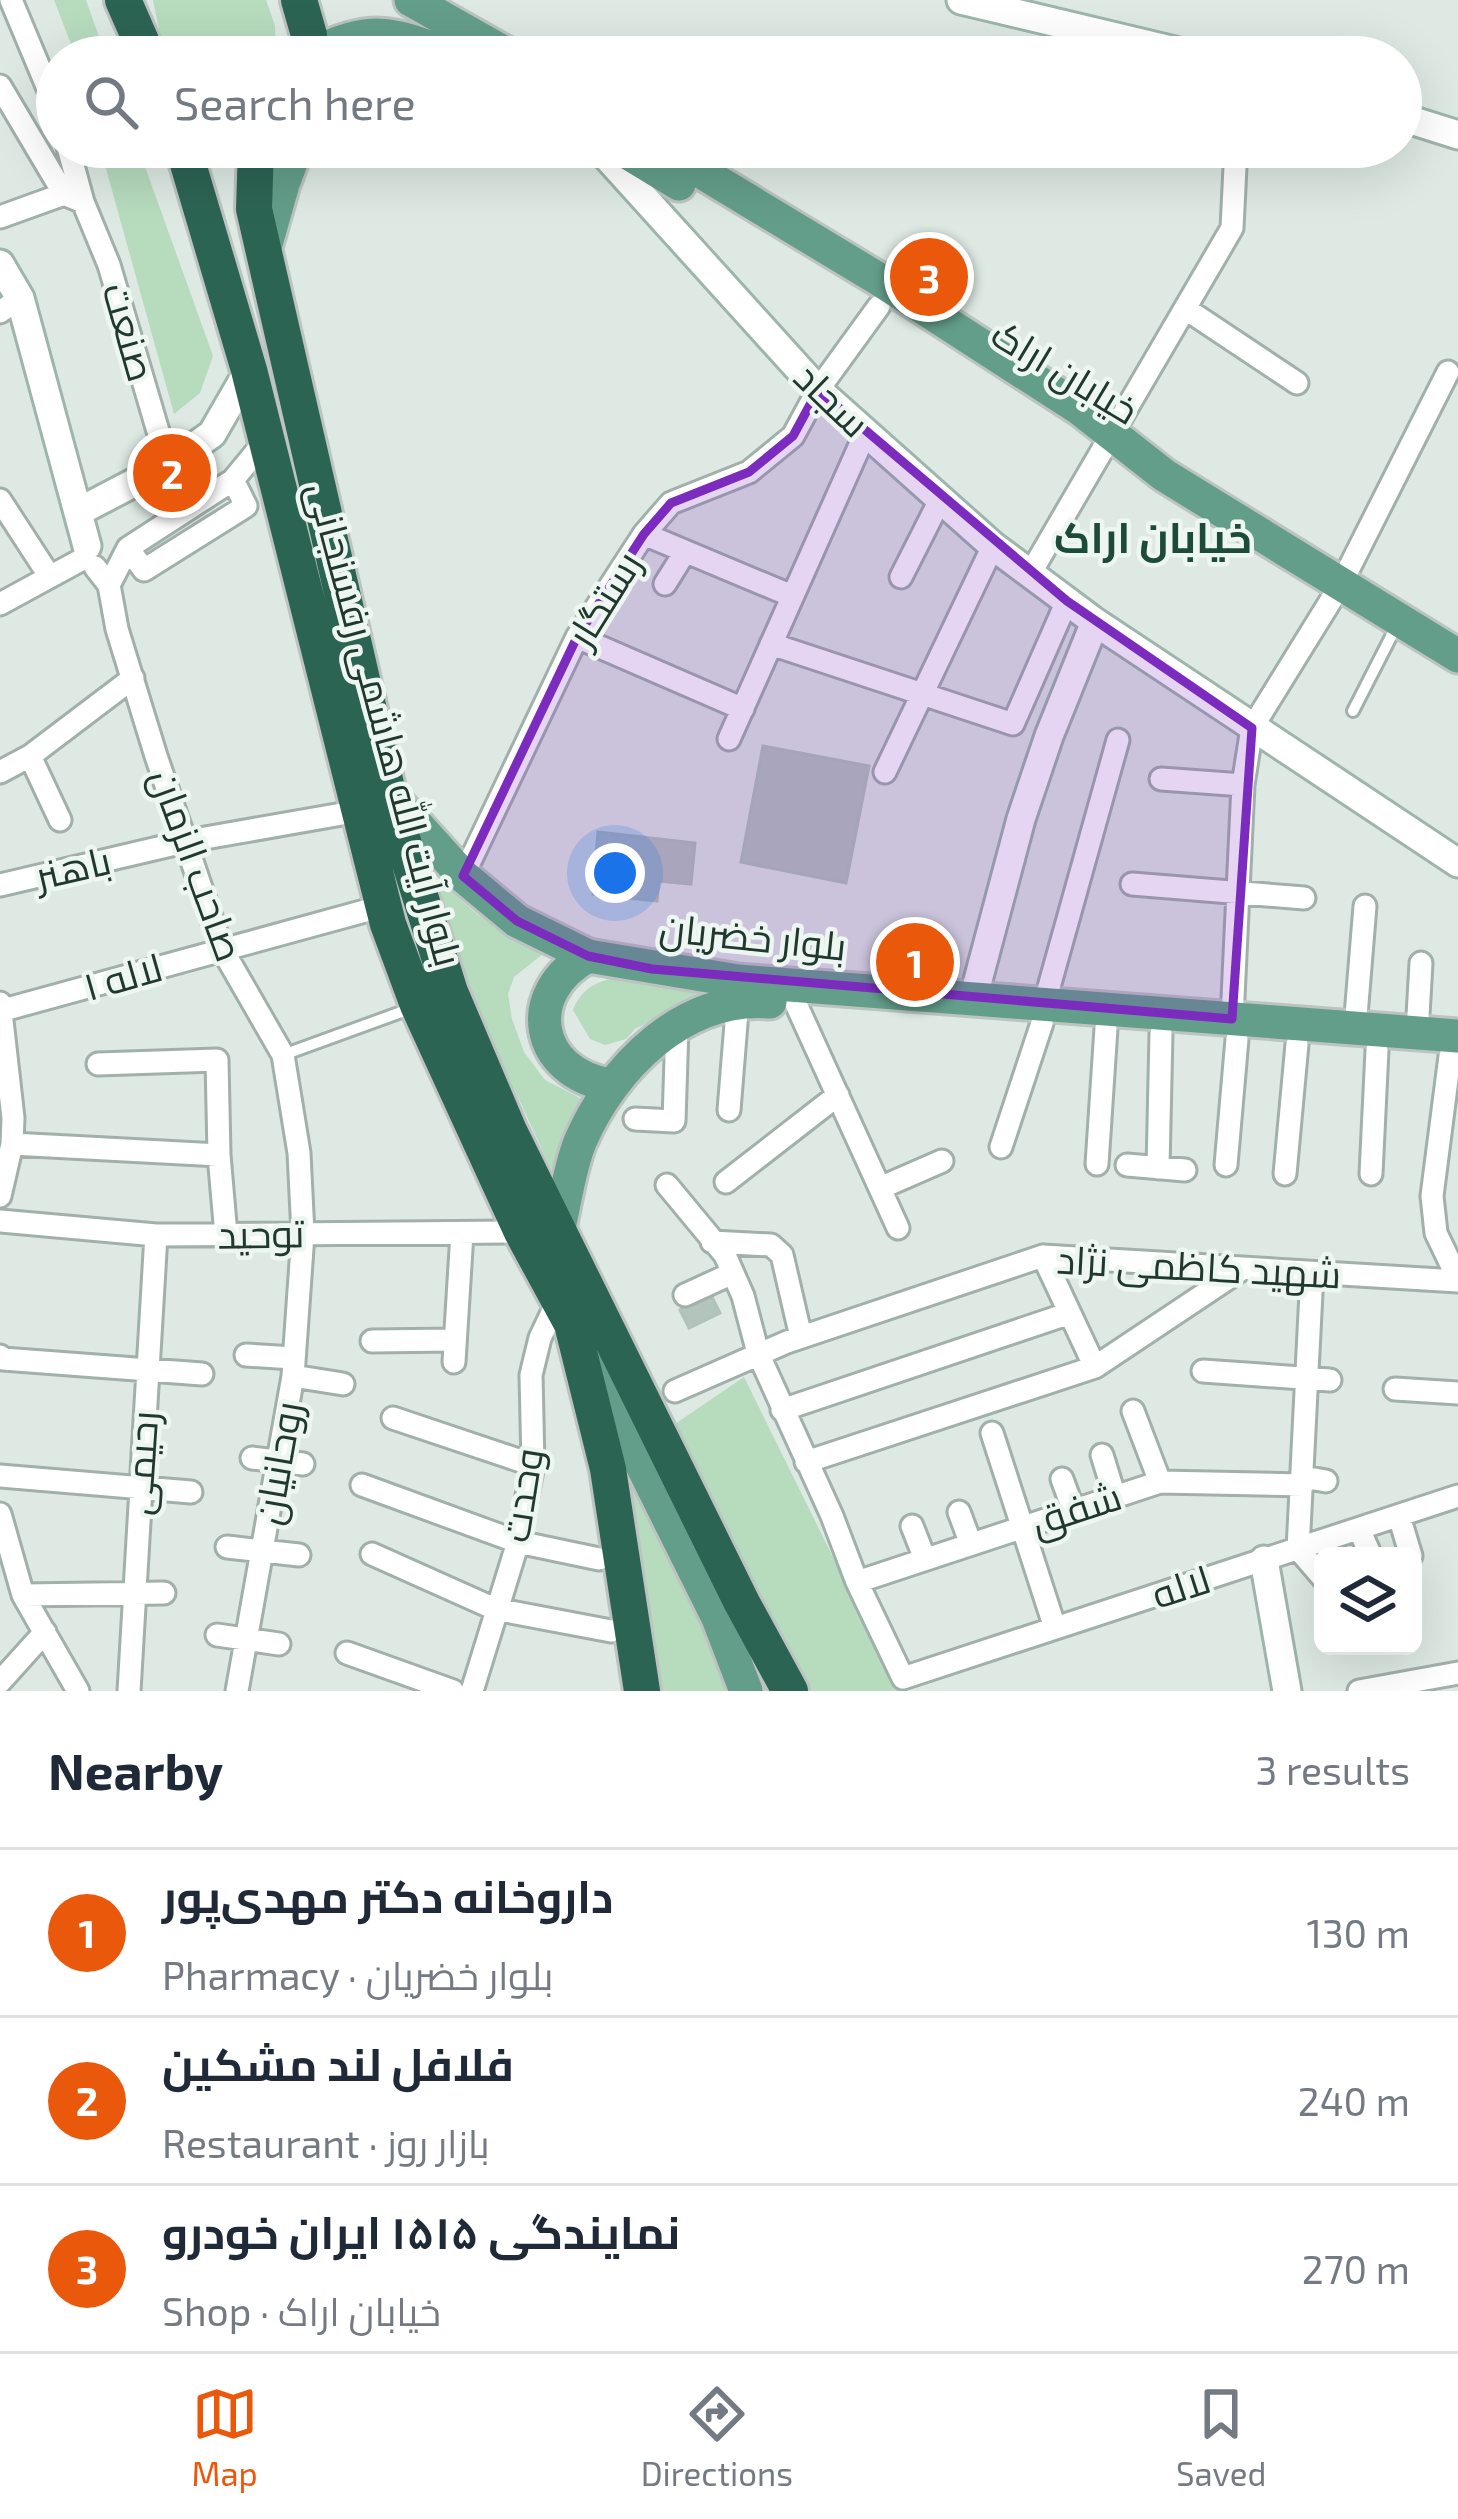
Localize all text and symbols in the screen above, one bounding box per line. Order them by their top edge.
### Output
search box [36,36,1422,168]
icon: search [78,69,144,135]
text: Search here [174,75,416,129]
pin: 3 [890,232,968,322]
street label: صنعت [94,277,167,386]
street label: خیابان اراک [983,309,1148,435]
street label: سجاد [786,352,880,446]
pin: 2 [133,428,211,518]
street label: بلوار آیت الله هاشمی رفسنجانی [297,476,474,971]
district label: خیابان اراک [1054,511,1252,563]
street label: رستگار [554,542,651,657]
street label: صاحب الزمان [140,762,255,968]
street label: باهنر [28,835,115,899]
your location [585,843,645,903]
street label: بلوار خضریان [657,902,849,971]
pin: 1 [876,917,954,1007]
street label: لاله ۱ [78,942,167,1009]
street label: توحید [217,1208,305,1258]
street label: شهید کاظمی نژاد [1056,1235,1343,1298]
street label: روحانیان [243,1398,312,1528]
street label: رحیمی [112,1409,169,1517]
street label: وحدت [490,1444,552,1545]
street label: شفق [1024,1471,1127,1546]
map controls [1314,1547,1422,1655]
button: layers [1314,1547,1422,1655]
street label: لاله [1146,1554,1216,1617]
text: Nearby [48,1739,223,1800]
text: 3 results [1256,1746,1410,1793]
text: داروخانه دکتر مهدی‌پور [162,1868,613,1922]
text: 1 [79,1909,95,1956]
text: 130 m [1306,1909,1410,1956]
text: Pharmacy · بلوار خضریان [162,1951,553,1998]
text: فلافل لند مشکین [162,2036,514,2090]
text: 2 [76,2077,98,2124]
text: 240 m [1298,2077,1410,2124]
text: Restaurant · بازار روز [162,2119,490,2166]
text: نمایندگی ۱۵۱۵ ایران خودرو [162,2204,680,2258]
text: 3 [76,2245,98,2292]
text: 270 m [1302,2245,1410,2292]
text: Shop · خیابان اراک [162,2287,441,2334]
tab: Map [192,2381,258,2493]
tab: Directions [641,2381,793,2493]
tab: Saved [1176,2381,1266,2493]

